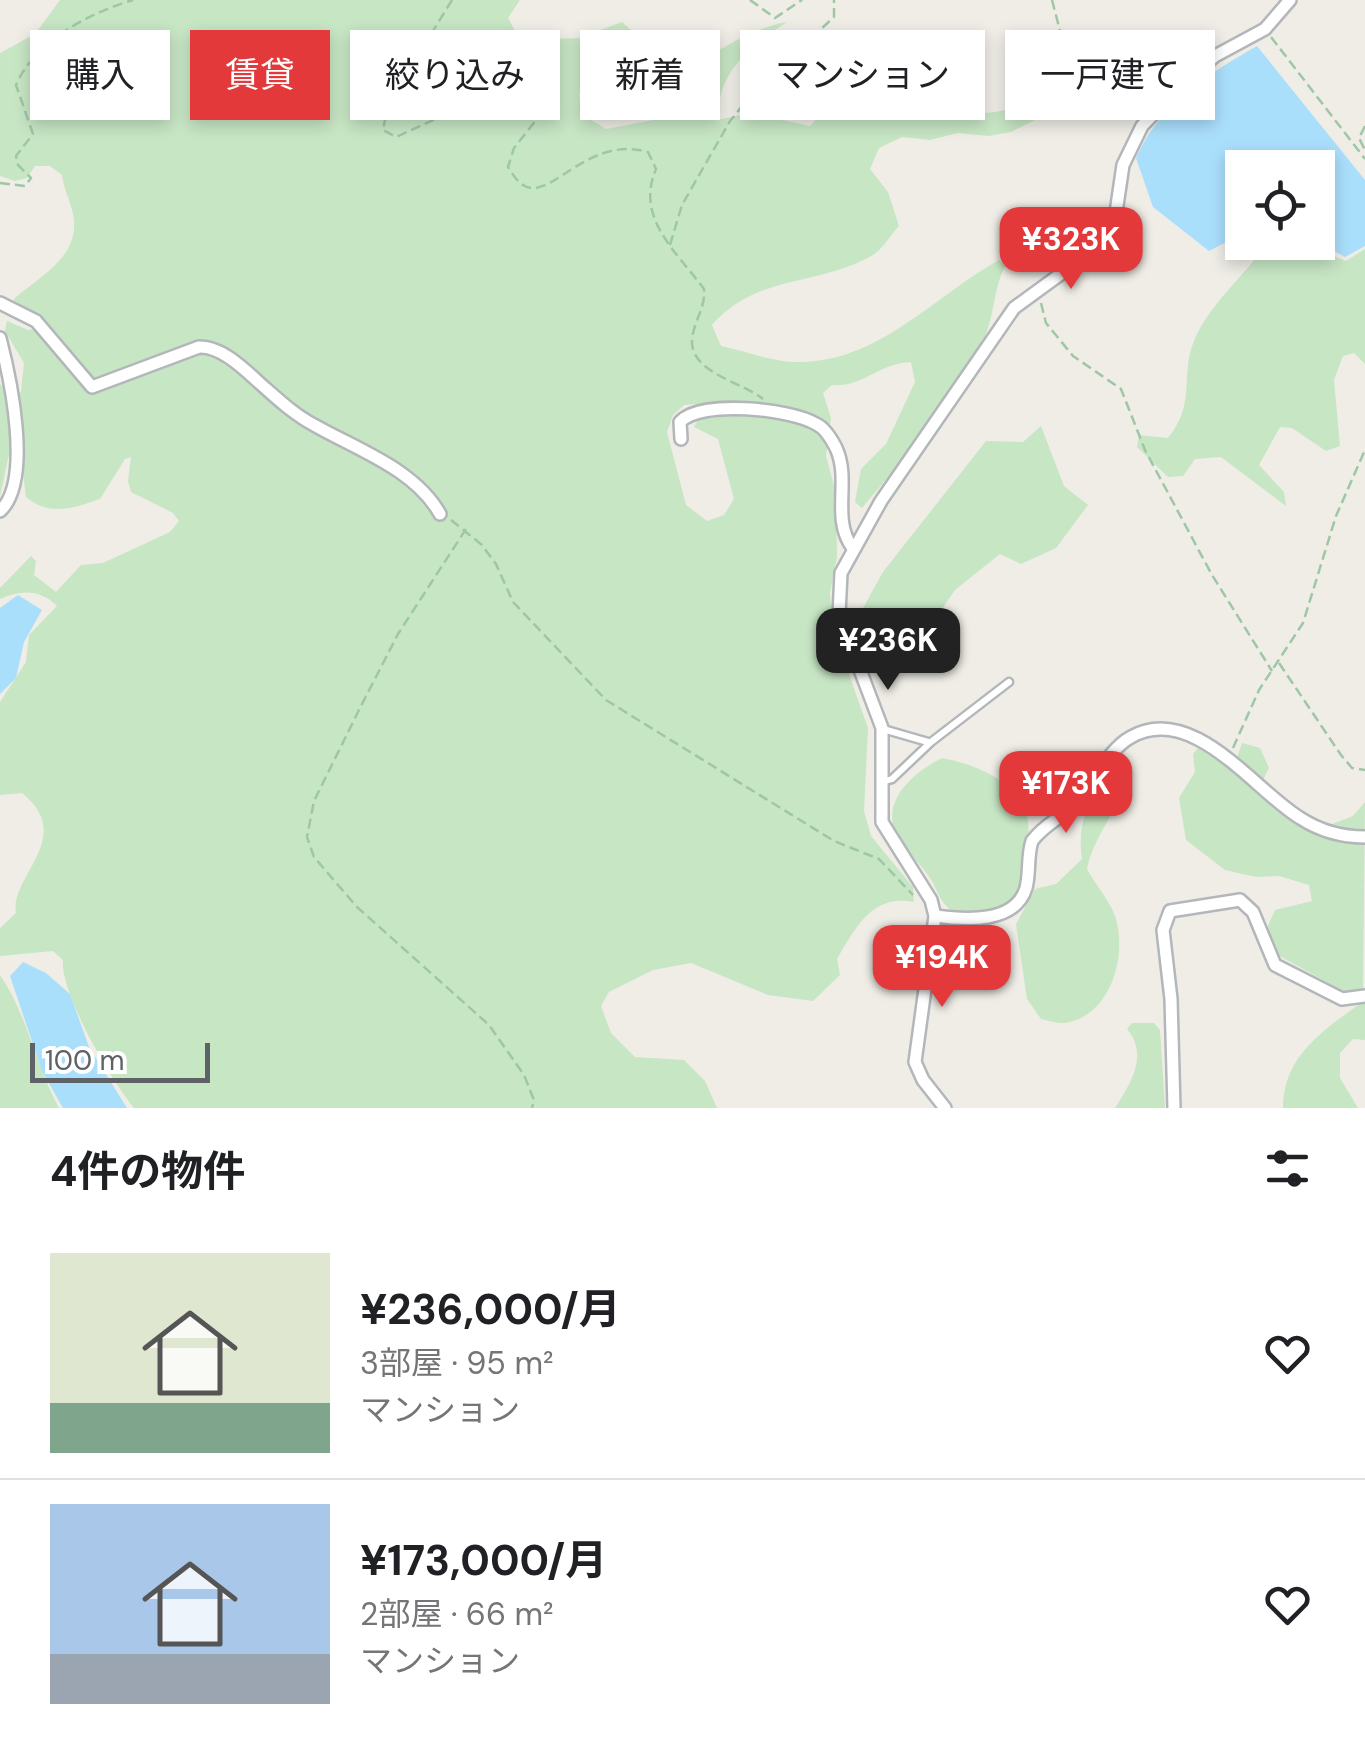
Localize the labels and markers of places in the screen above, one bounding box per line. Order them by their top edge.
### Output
pin: ¥323K [1001,207,1141,292]
pin: ¥236K [818,608,958,693]
pin: ¥173K [996,751,1136,836]
pin: ¥194K [872,925,1012,1010]

